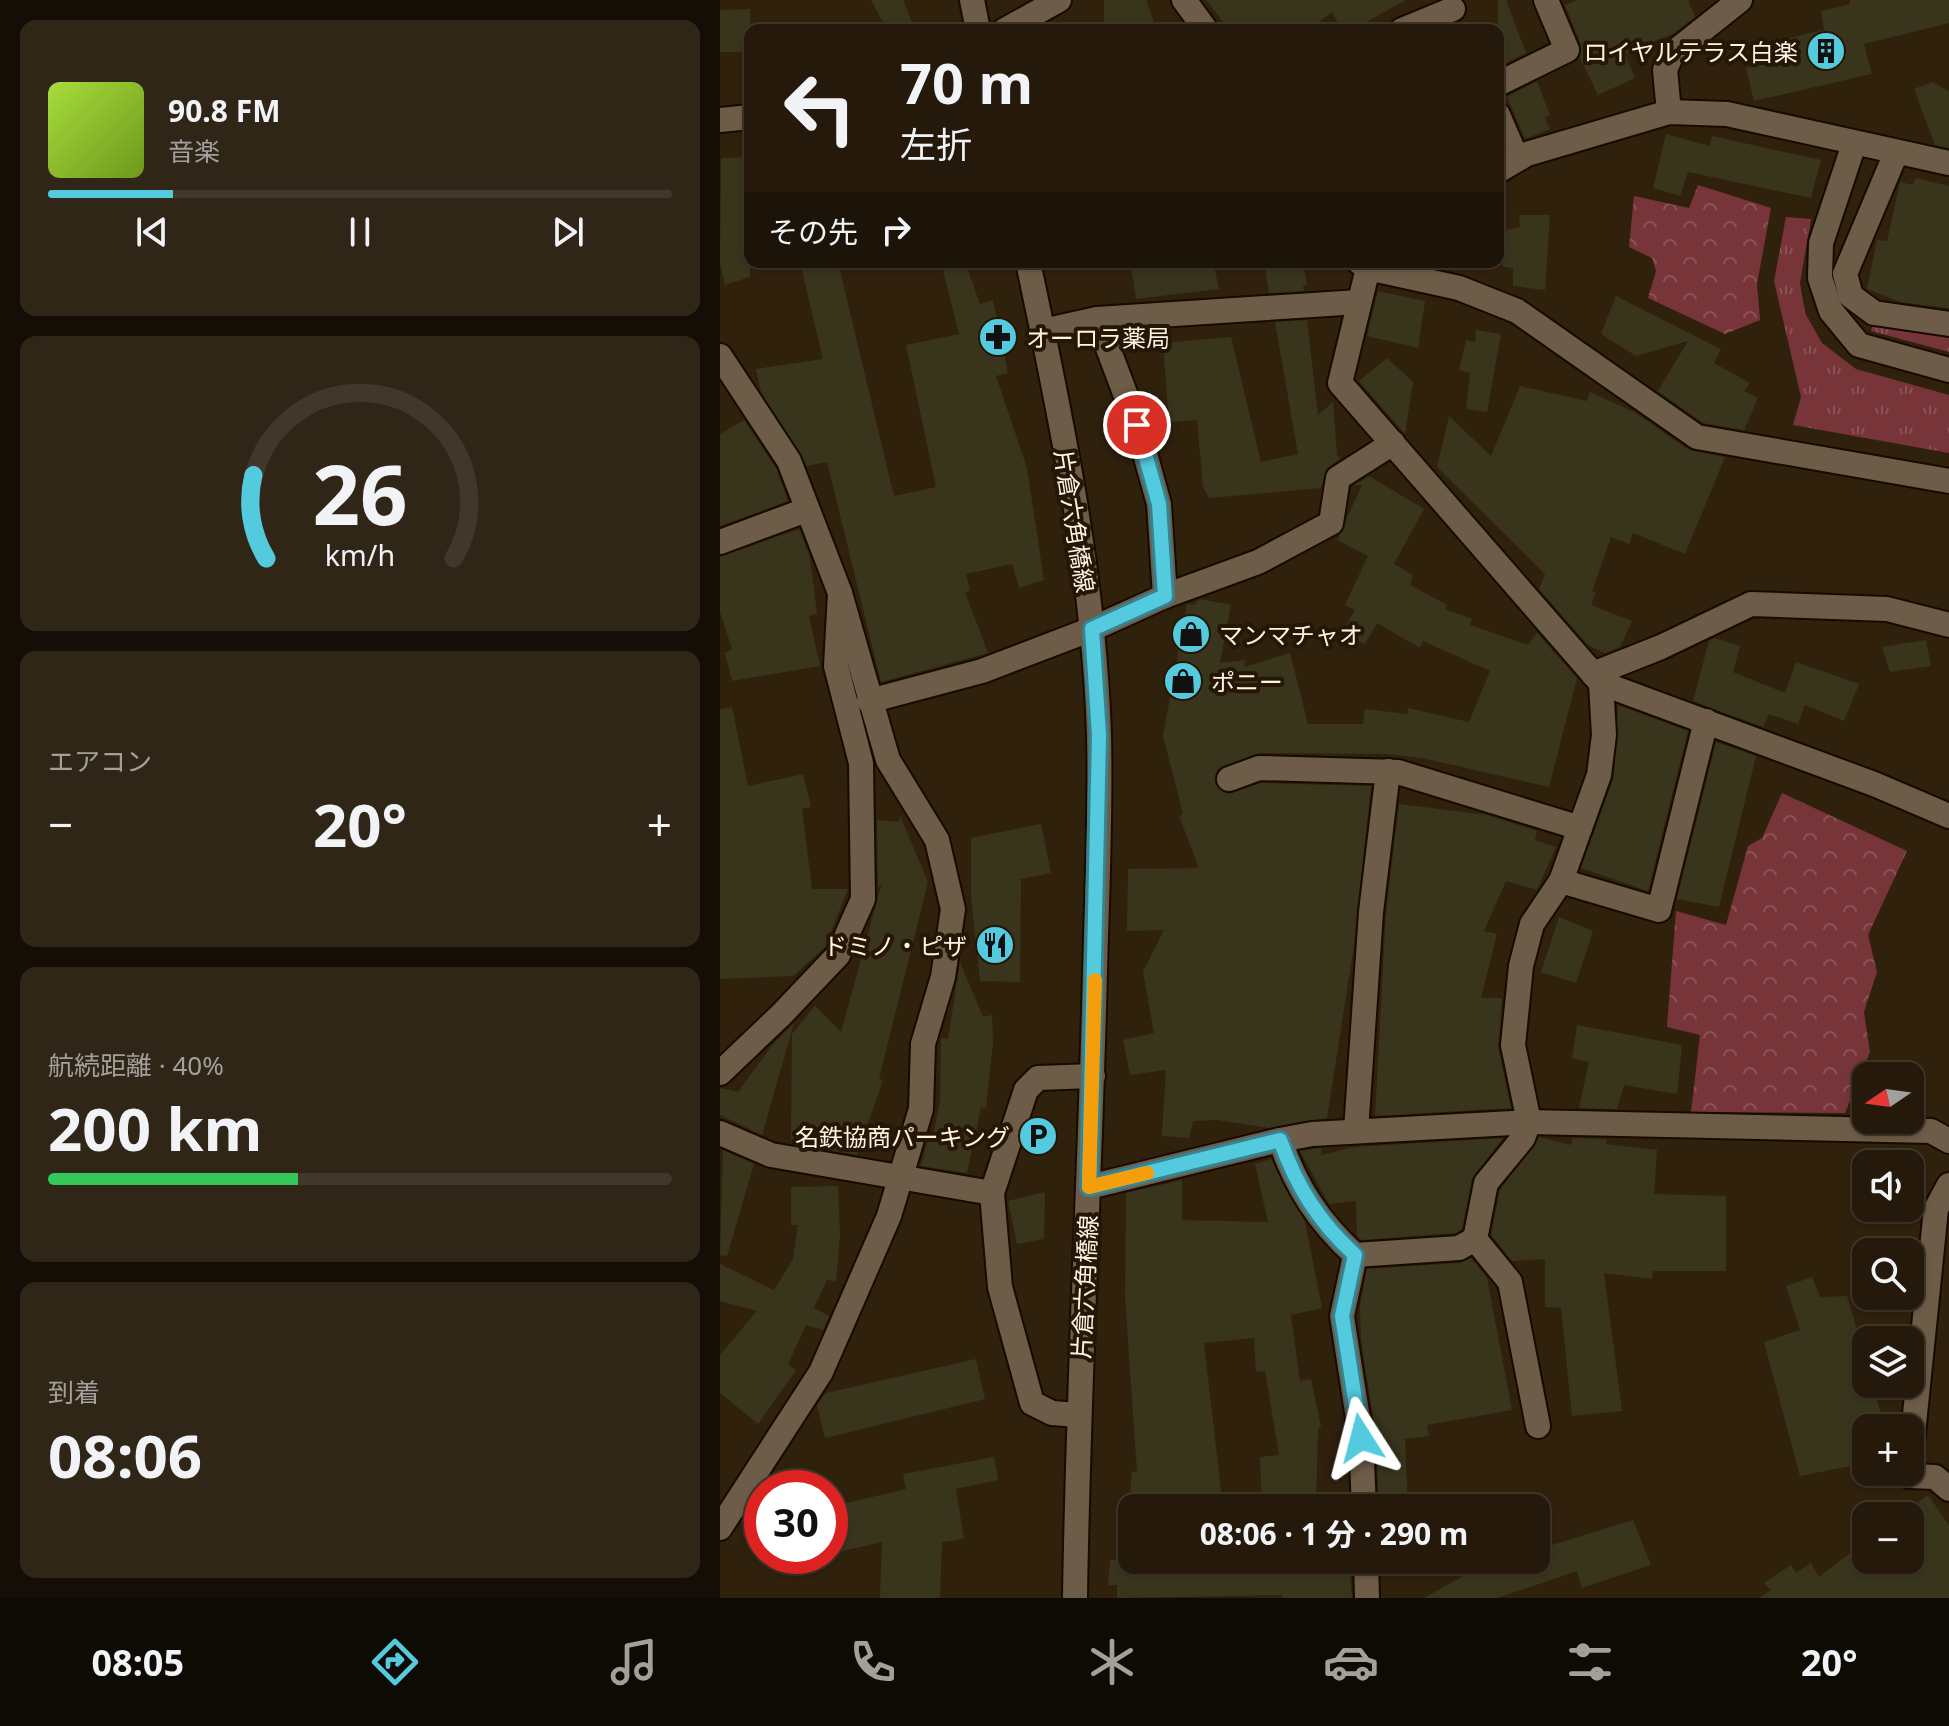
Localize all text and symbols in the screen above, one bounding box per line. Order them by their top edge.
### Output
building icon: ロイヤルテラス白楽 [1805,30,1847,72]
place label: ロイヤルテラス白楽 [1583,35,1798,68]
text: 70 m [900,44,1033,120]
icon: left [768,56,872,160]
text: 90.8 FM [168,90,280,131]
text: 左折 [900,120,972,169]
text: 音楽 [168,133,220,169]
icon: right [874,208,918,252]
icon: previous [130,210,174,254]
icon: pause [338,210,382,254]
icon: next [546,210,590,254]
text: その先 [768,211,858,252]
pharmacy icon: オーロラ薬局 [977,316,1019,358]
place label: オーロラ薬局 [1026,321,1170,354]
pin [1103,391,1171,459]
icon: arrive [1115,403,1159,447]
text: 26 [312,436,408,549]
street label: 片倉六角橋線 [1047,447,1103,595]
text: km/h [325,536,395,575]
shop icon: マンマチャオ [1170,613,1212,655]
place label: マンマチャオ [1219,618,1363,651]
shop icon: ポニー [1162,660,1204,702]
place label: ポニー [1211,665,1283,698]
text: エアコン [48,743,152,779]
text: 20° [313,783,407,865]
text: − [48,794,73,854]
text: + [647,794,672,854]
restaurant icon: ドミノ・ピザ [974,924,1016,966]
place label: ドミノ・ピザ [823,929,967,962]
text: 航続距離 · 40% [48,1047,224,1083]
north arrow [1852,1062,1924,1134]
map controls [1852,1062,1924,1574]
text: 200 km [48,1087,262,1169]
parking icon: 名鉄協商パーキング [1017,1115,1059,1157]
place label: 名鉄協商パーキング [795,1120,1010,1153]
button: sound [1852,1150,1924,1222]
street label: 片倉六角橋線 [1064,1214,1104,1360]
button: search [1852,1238,1924,1310]
button: layers [1852,1326,1924,1398]
text: 到着 [48,1374,100,1410]
position arrow [1319,1396,1403,1480]
text: 08:06 [48,1414,202,1496]
button: + [1852,1414,1924,1486]
speed limit sign: 30 [744,1470,848,1574]
button: − [1852,1502,1924,1574]
text: 08:06 · 1 分 · 290 m [1200,1513,1468,1554]
icon: directions [367,1634,423,1690]
icon: music [606,1634,662,1690]
icon: phone [845,1634,901,1690]
icon: climate [1084,1634,1140,1690]
icon: car [1323,1634,1379,1690]
icon: filters [1562,1634,1618,1690]
text: 08:05 [92,1638,184,1687]
text: 20° [1801,1638,1857,1687]

